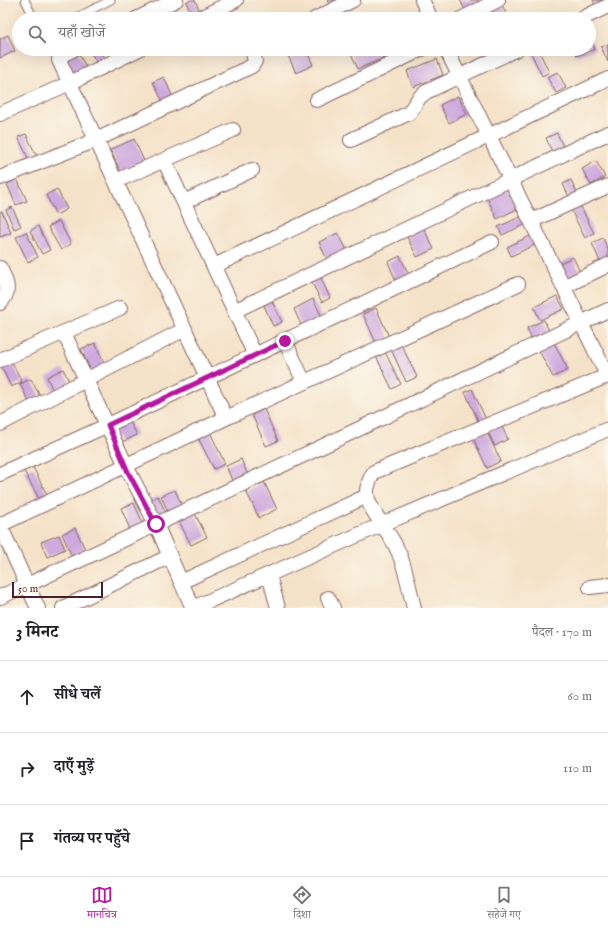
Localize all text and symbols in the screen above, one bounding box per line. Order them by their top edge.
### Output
search box [12,12,596,56]
icon: search [26,23,48,45]
text: यहाँ खोजें [58,23,105,42]
route end [276,332,294,350]
route start [147,515,165,533]
scale bar [12,580,103,599]
text: 50 m [18,582,38,596]
text: 3 मिनट [16,622,58,643]
text: पैदल · 170 m [532,624,592,641]
text: सीधे चलें [54,685,101,704]
icon: ahead [16,686,38,708]
text: 60 m [567,688,592,705]
text: दाएँ मुड़ें [54,757,94,776]
icon: right [16,758,38,780]
text: 110 m [563,760,592,777]
text: गंतव्य पर पहुँचे [54,829,130,848]
icon: arrive [16,830,38,852]
tab: मानचित्र [87,884,117,925]
tab: दिशा [291,884,313,925]
tab: सहेजे गए [487,884,521,925]

